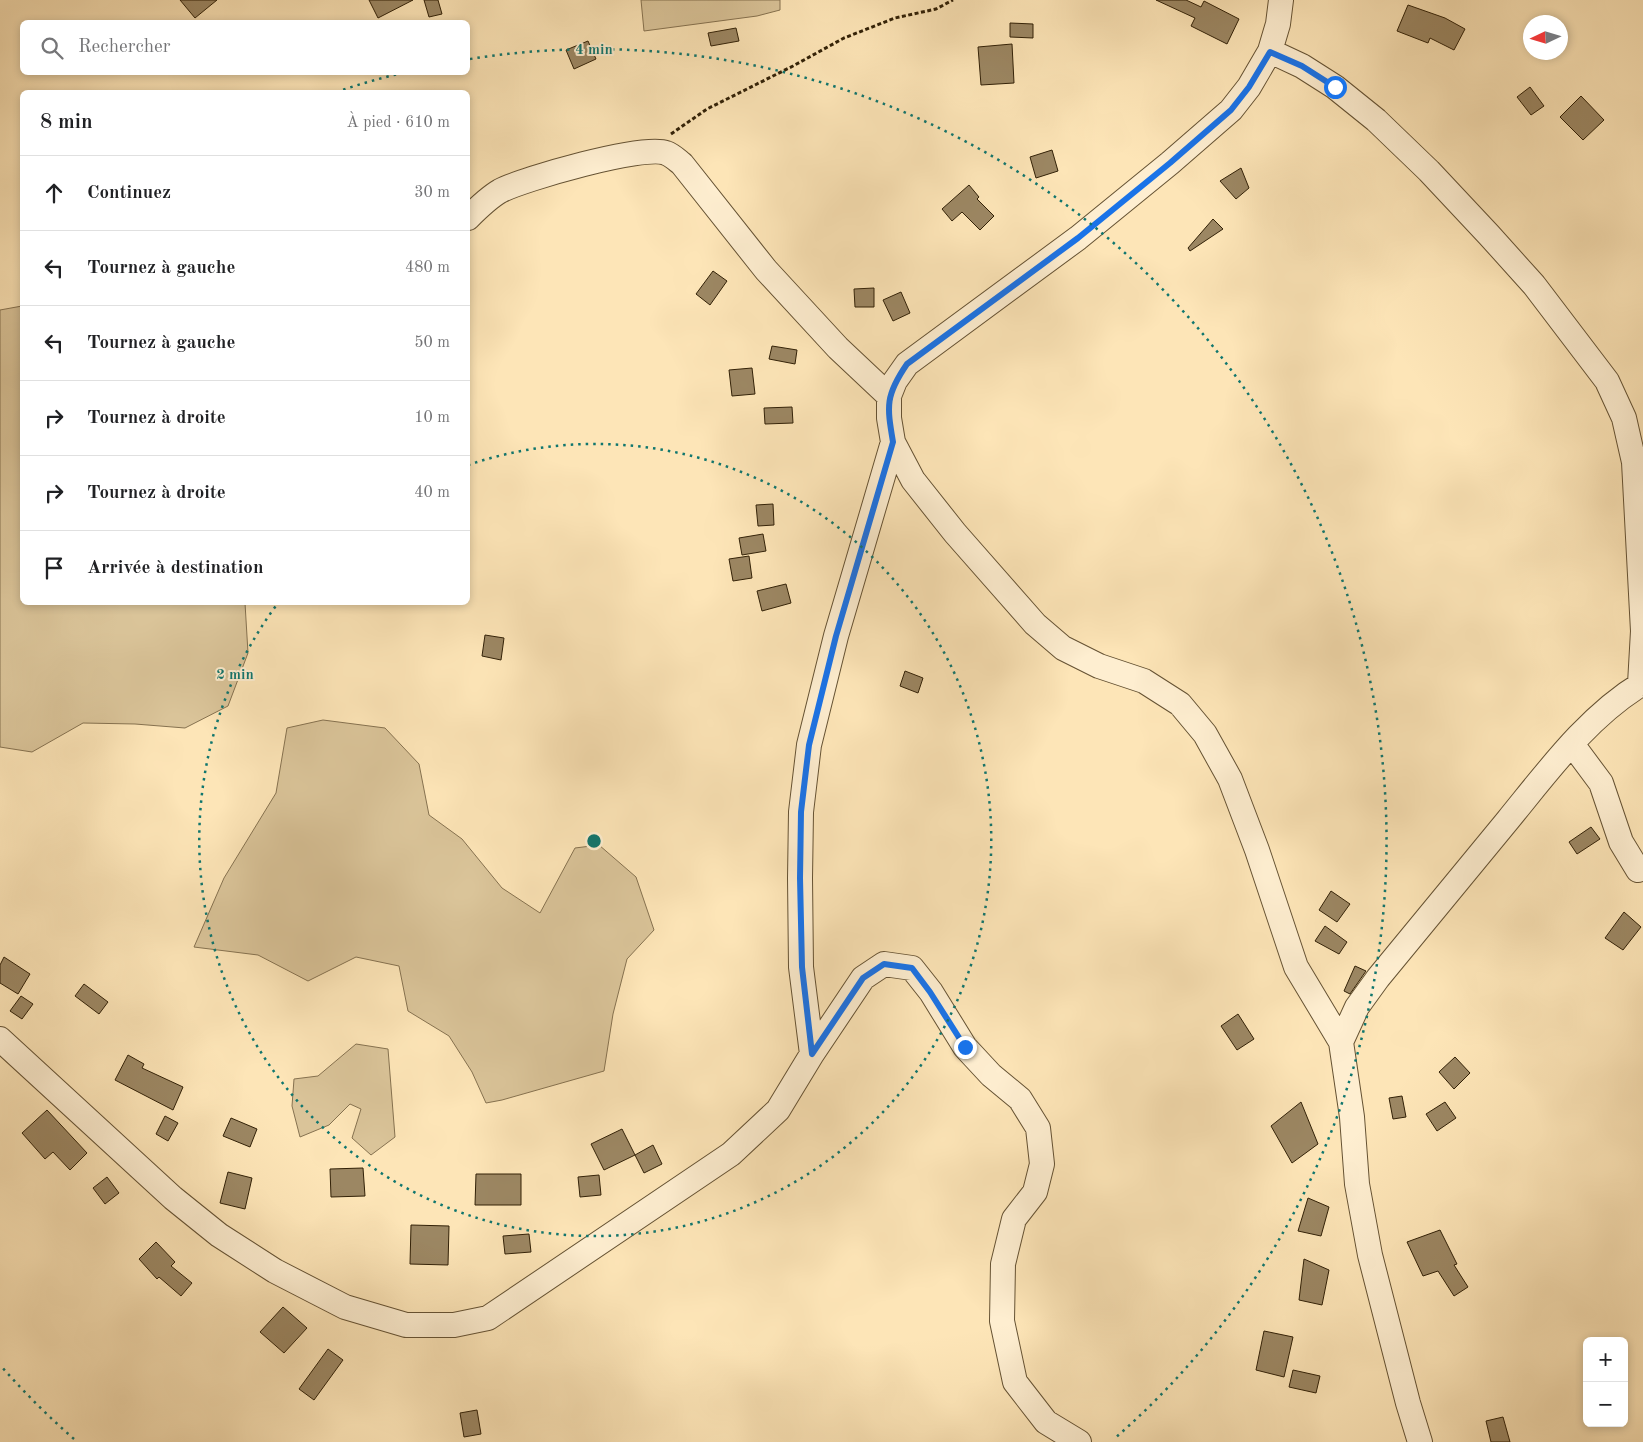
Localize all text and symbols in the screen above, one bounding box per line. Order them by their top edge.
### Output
north arrow [1523,15,1568,60]
search box [20,20,470,75]
icon: search [38,34,66,62]
text: Rechercher [78,38,171,57]
text: 4 min [575,43,613,58]
route start [1324,76,1347,99]
text: 8 min [40,112,93,133]
text: À pied · 610 m [347,115,450,131]
icon: ahead [40,179,68,207]
text: Continuez [87,184,171,203]
text: 30 m [414,185,450,201]
icon: left [40,254,68,282]
text: Tournez à gauche [87,259,235,278]
text: 480 m [405,260,450,276]
icon: left [40,329,68,357]
text: Tournez à gauche [87,334,235,353]
text: 50 m [414,335,450,351]
icon: right [40,404,68,432]
text: Tournez à droite [87,409,226,428]
text: 10 m [414,410,450,426]
icon: right [40,479,68,507]
text: Tournez à droite [87,484,226,503]
text: 40 m [414,485,450,501]
icon: arrive [40,554,68,582]
text: Arrivée à destination [87,559,263,578]
text: 2 min [216,668,254,683]
centre of rings [585,832,603,850]
route end [954,1036,977,1059]
map controls [1583,1337,1628,1427]
button: + [1583,1337,1628,1382]
button: − [1583,1382,1628,1427]

